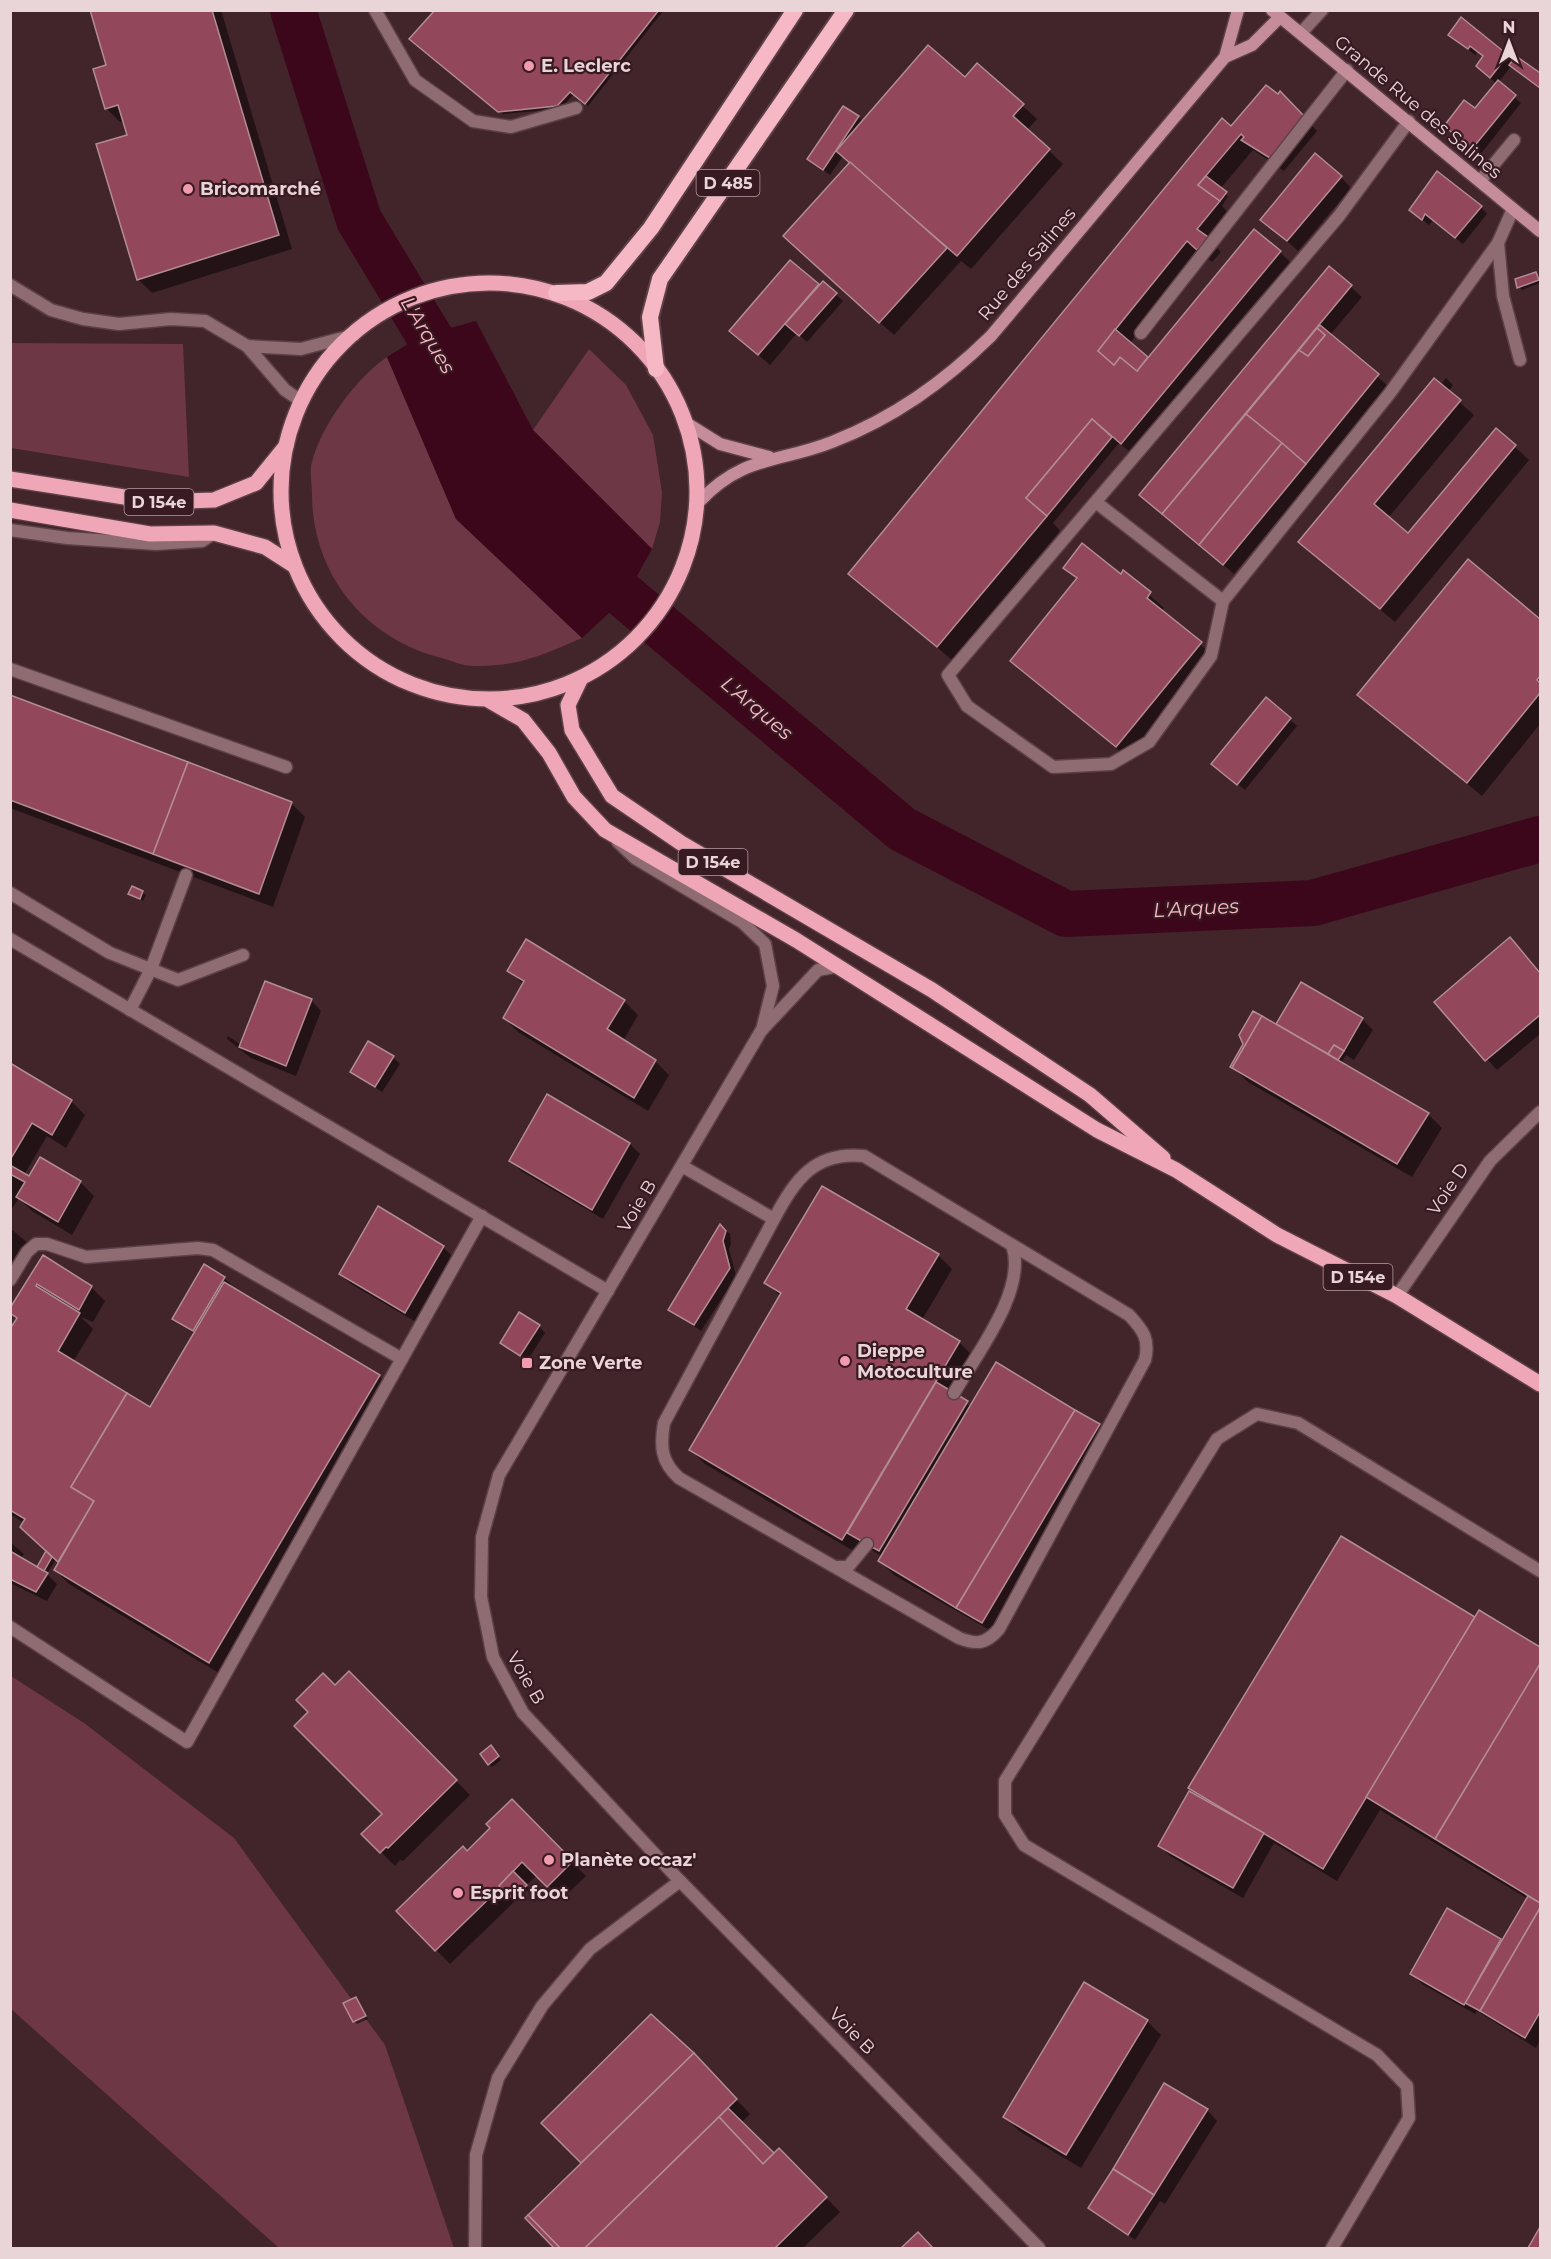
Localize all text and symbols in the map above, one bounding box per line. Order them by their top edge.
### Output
north arrow [1479,12,1539,72]
text: N [1503,18,1515,37]
street label: Grande Rue des Salines [1330,31,1506,184]
place label: E. Leclerc [541,55,631,77]
marker: E. Leclerc [522,59,536,73]
road number: D 485 [696,170,760,196]
place label: Bricomarché [200,178,321,200]
marker: Bricomarché [181,182,195,196]
street label: Rue des Salines [973,203,1081,325]
water label: L'Arques [396,292,461,378]
road number: D 154e [124,489,194,515]
water label: L'Arques [716,671,798,745]
road number: D 154e [678,849,748,875]
water label: L'Arques [1152,894,1240,922]
street label: Voie D [1423,1159,1473,1219]
street label: Voie B [613,1176,661,1236]
road number: D 154e [1324,1264,1392,1290]
place label: Dieppe Motoculture [857,1340,973,1383]
place label: Zone Verte [539,1352,642,1374]
marker: Dieppe Motoculture [838,1354,852,1368]
marker: Zone Verte [520,1356,534,1370]
street label: Voie B [502,1648,550,1708]
place label: Planète occaz' [561,1849,697,1871]
marker: Planète occaz' [542,1853,556,1867]
place label: Esprit foot [470,1882,568,1904]
marker: Esprit foot [451,1886,465,1900]
street label: Voie B [824,2003,880,2059]

